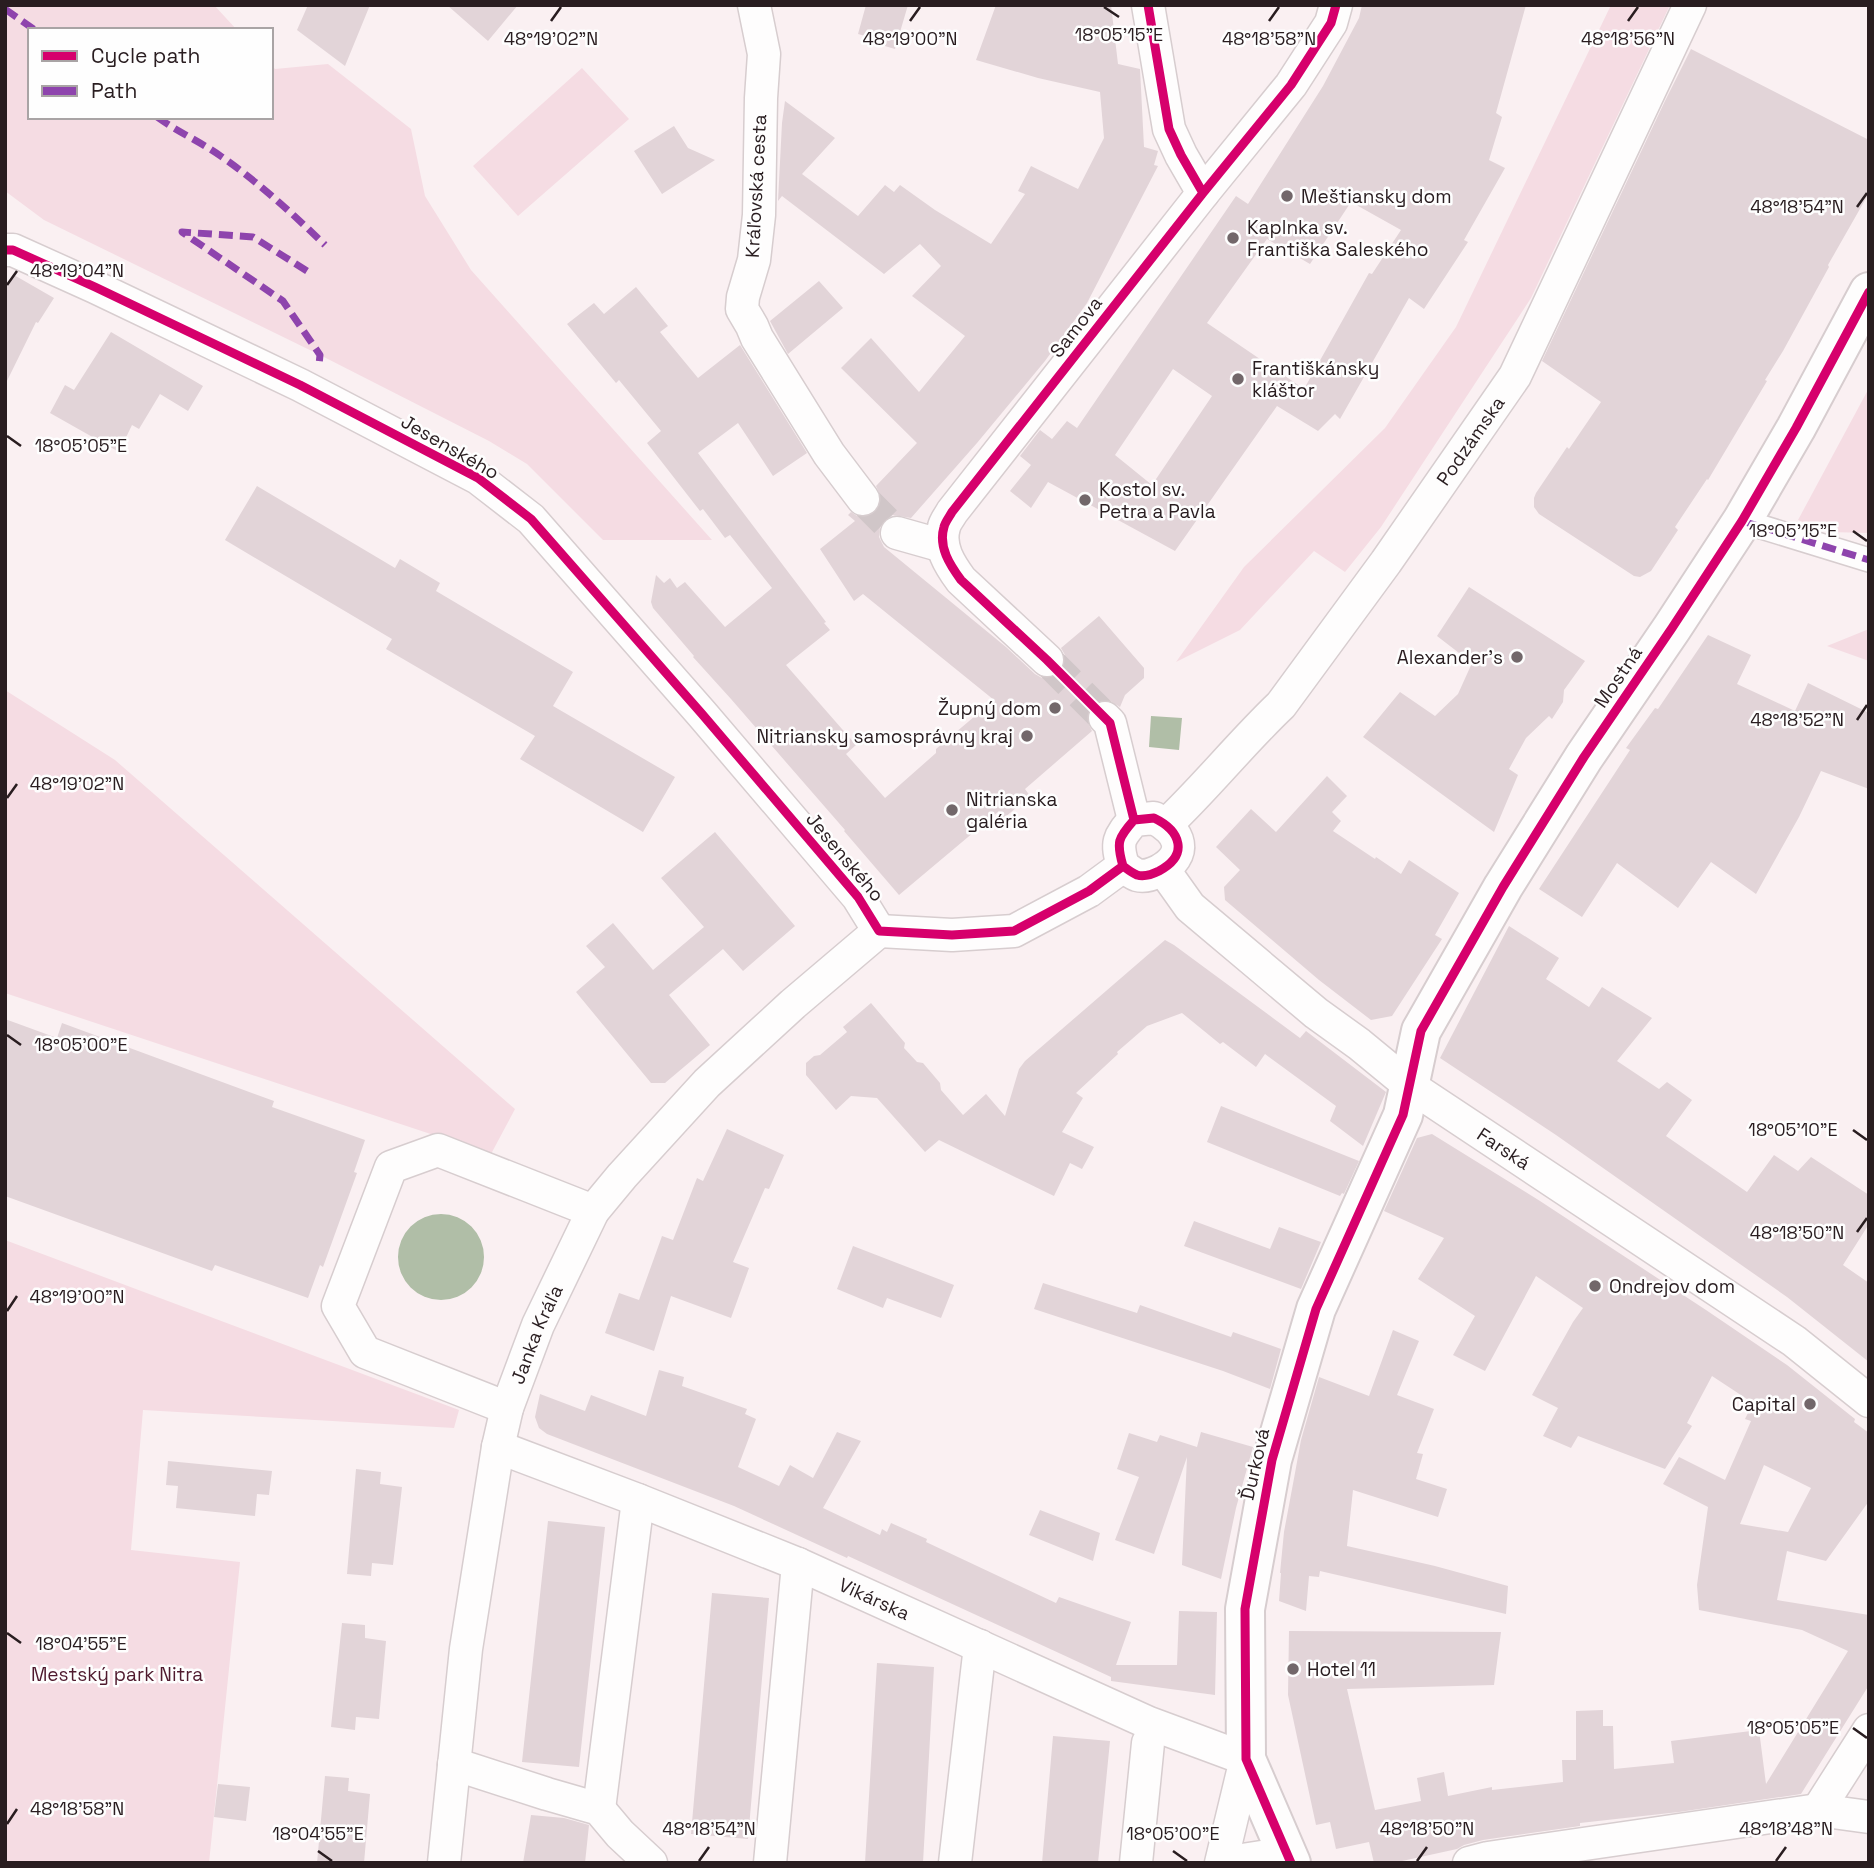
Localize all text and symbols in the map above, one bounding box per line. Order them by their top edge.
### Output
text: 18°05'15"E [1075,23,1163,46]
text: 48°19'02"N [504,27,598,50]
text: 48°19'00"N [862,27,958,50]
text: 48°18'58"N [1222,27,1316,50]
text: 48°18'56"N [1581,27,1675,50]
legend [28,28,273,119]
text: Cycle path [91,42,200,69]
text: Path [91,77,137,104]
street label: Kráľovská cesta [740,113,772,258]
place label: Meštiansky dom [1301,184,1452,209]
marker: Meštiansky dom [1279,188,1295,204]
text: 48°18'54"N [1750,195,1844,218]
place label: Kaplnka sv. Františka Saleského [1247,215,1428,262]
marker: Kaplnka sv. Františka Saleského [1225,230,1241,246]
text: 48°19'04"N [30,259,124,282]
street label: Samova [1044,291,1108,363]
place label: Františkánsky kláštor [1252,356,1379,403]
marker: Františkánsky kláštor [1230,371,1246,387]
street label: Podzámska [1431,391,1510,490]
street label: Jesenského [396,409,504,485]
text: 18°05'05"E [35,434,127,457]
place label: Kostol sv. Petra a Pavla [1099,477,1216,524]
marker: Kostol sv. Petra a Pavla [1077,492,1093,508]
text: 18°05'15"E [1749,519,1837,542]
street label: Mostná [1588,641,1648,713]
place label: Alexander's [1397,645,1503,670]
marker: Alexander's [1509,649,1525,665]
place label: Župný dom [938,696,1041,721]
marker: Župný dom [1047,700,1063,716]
text: 48°18'52"N [1750,708,1844,731]
place label: Nitriansky samosprávny kraj [756,724,1013,749]
marker: Nitriansky samosprávny kraj [1019,728,1035,744]
text: 48°19'02"N [30,772,124,795]
place label: Nitrianska galéria [966,787,1057,834]
marker: Nitrianska galéria [944,802,960,818]
street label: Jesenského [800,807,890,907]
text: 18°05'00"E [34,1033,128,1056]
text: 18°05'10"E [1748,1118,1838,1141]
street label: Farská [1472,1122,1535,1175]
text: 48°18'50"N [1750,1221,1844,1244]
place label: Ondrejov dom [1609,1274,1735,1299]
marker: Ondrejov dom [1587,1278,1603,1294]
street label: Janka Kráľa [505,1280,568,1387]
text: 48°19'00"N [29,1285,125,1308]
place label: Capital [1732,1392,1796,1417]
marker: Capital [1802,1396,1818,1412]
street label: Ďurková [1235,1425,1275,1503]
street label: Vikárska [835,1572,914,1626]
text: 18°04'55"E [35,1632,127,1655]
place label: Hotel 11 [1307,1657,1376,1682]
marker: Hotel 11 [1285,1661,1301,1677]
park label: Mestský park Nitra [31,1662,203,1687]
text: 18°05'05"E [1747,1716,1839,1739]
text: 48°18'58"N [30,1797,124,1820]
text: 48°18'54"N [662,1817,756,1840]
text: 48°18'50"N [1380,1817,1474,1840]
text: 48°18'48"N [1739,1817,1833,1840]
text: 18°04'55"E [272,1822,364,1845]
text: 18°05'00"E [1126,1822,1220,1845]

